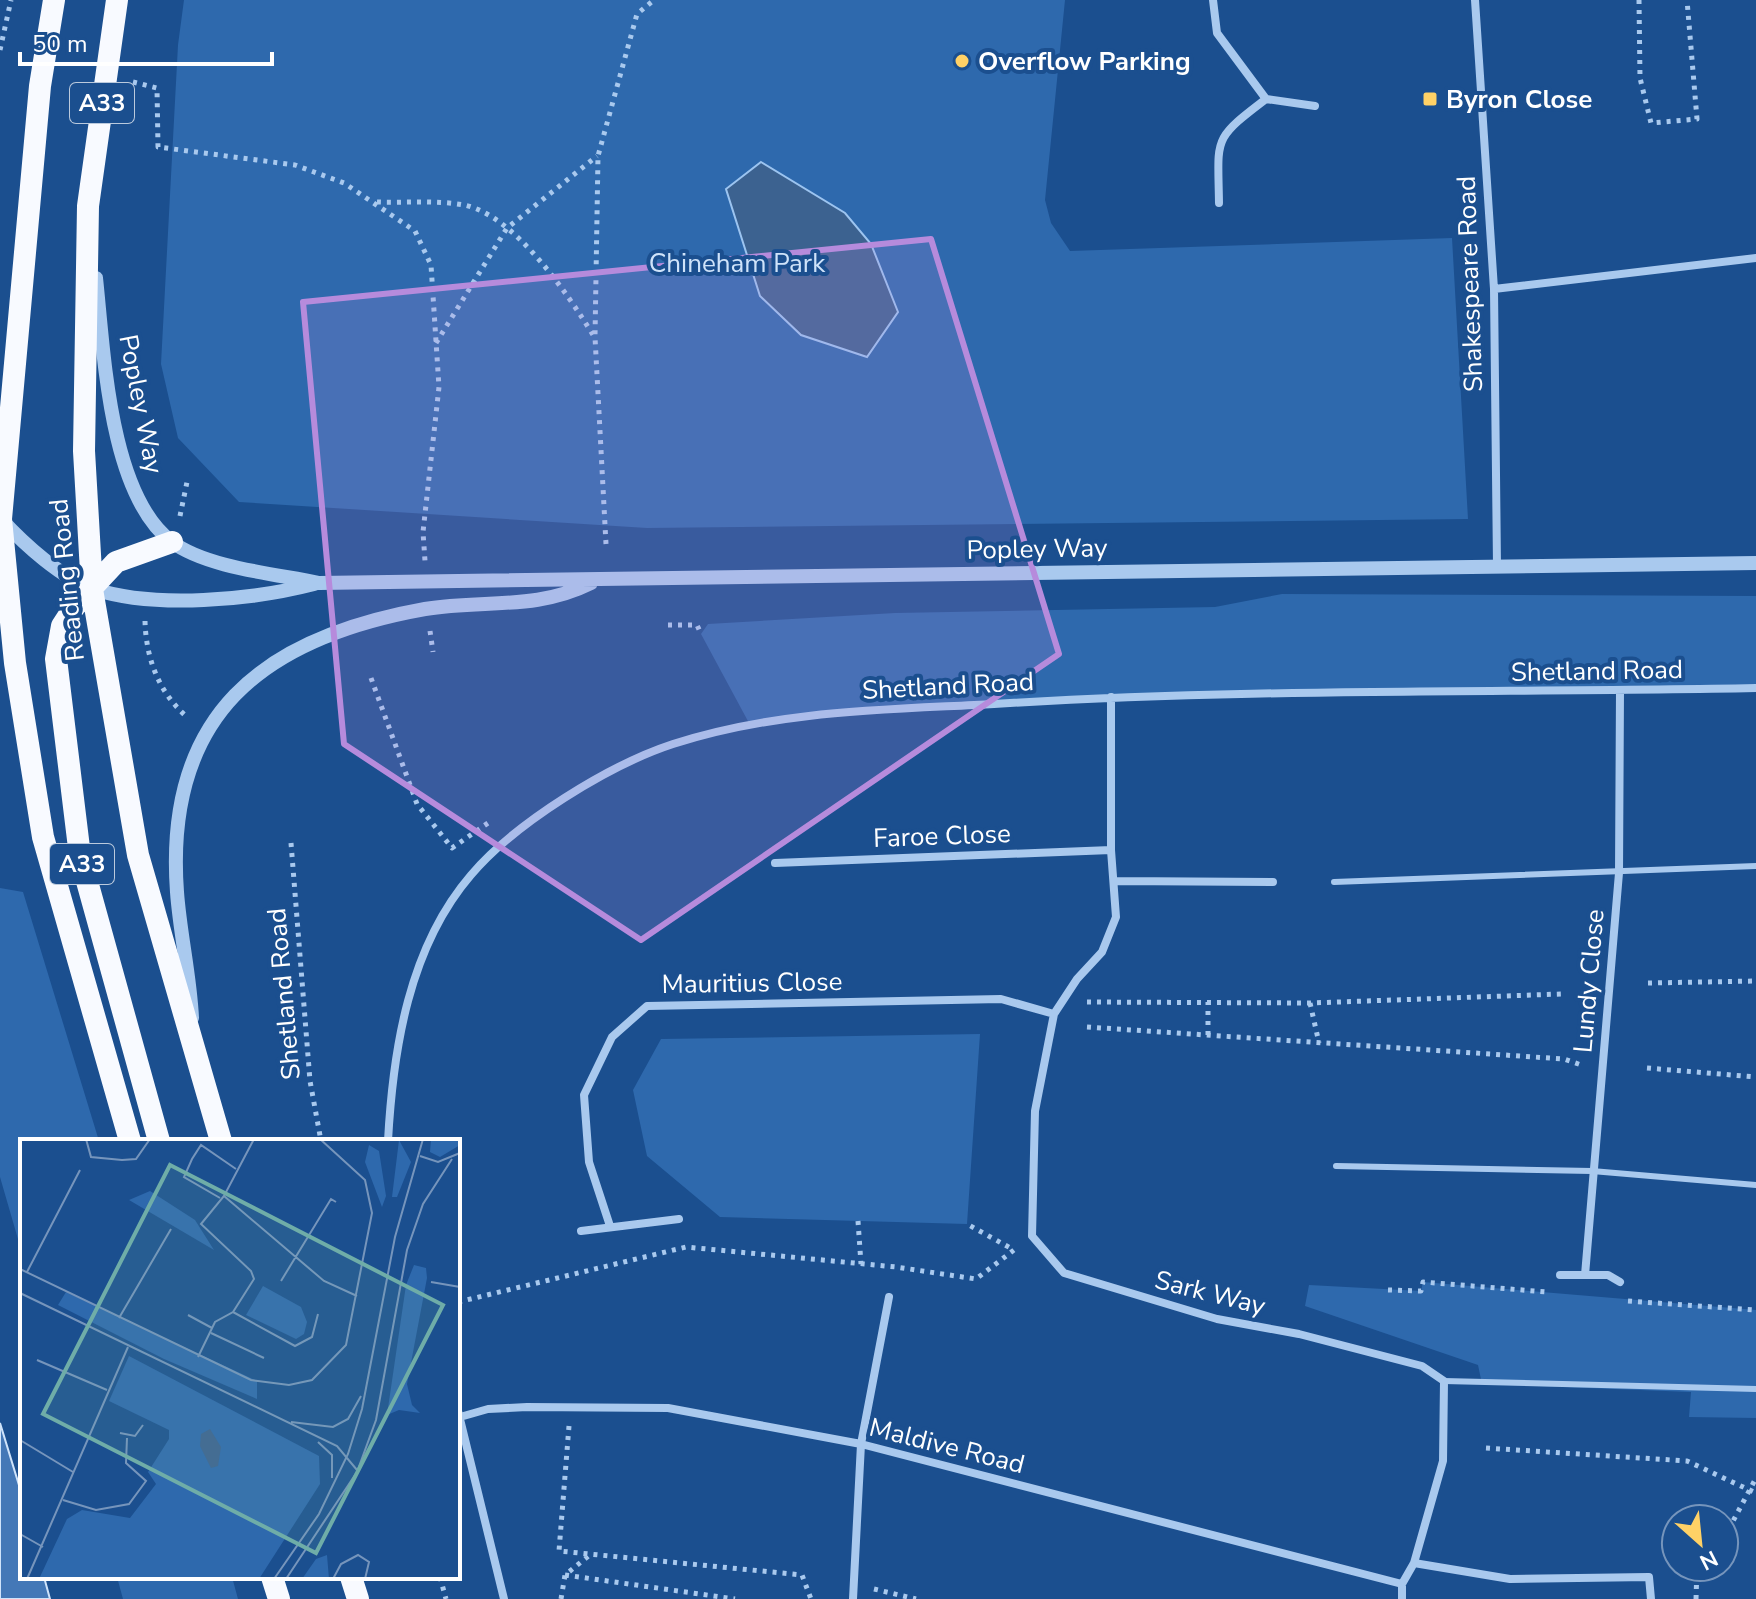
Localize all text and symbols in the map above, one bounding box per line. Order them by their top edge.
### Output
scale bar [20,16,272,66]
text: 50 m [32,28,88,60]
place label: Overflow Parking [978,44,1191,79]
marker: Overflow Parking [953,52,971,70]
place label: Byron Close [1446,82,1592,117]
road number: A33 [70,83,134,123]
marker: Byron Close [1421,90,1439,108]
street label: Shakespeare Road [1449,175,1491,393]
park label: Chineham Park [649,246,826,281]
street label: Popley Way [110,331,172,477]
street label: Reading Road [41,497,93,663]
street label: Popley Way [966,530,1108,568]
street label: Shetland Road [1511,652,1683,690]
street label: Shetland Road [861,664,1035,708]
street label: Faroe Close [873,816,1011,856]
road number: A33 [50,844,114,884]
street label: Shetland Road [259,907,309,1081]
street label: Lundy Close [1565,908,1613,1054]
street label: Mauritius Close [661,964,843,1002]
inset map [20,1139,460,1579]
street label: Sark Way [1151,1262,1270,1324]
street label: Maldive Road [866,1410,1028,1482]
north arrow [1660,1503,1740,1583]
text: N [1694,1543,1723,1577]

